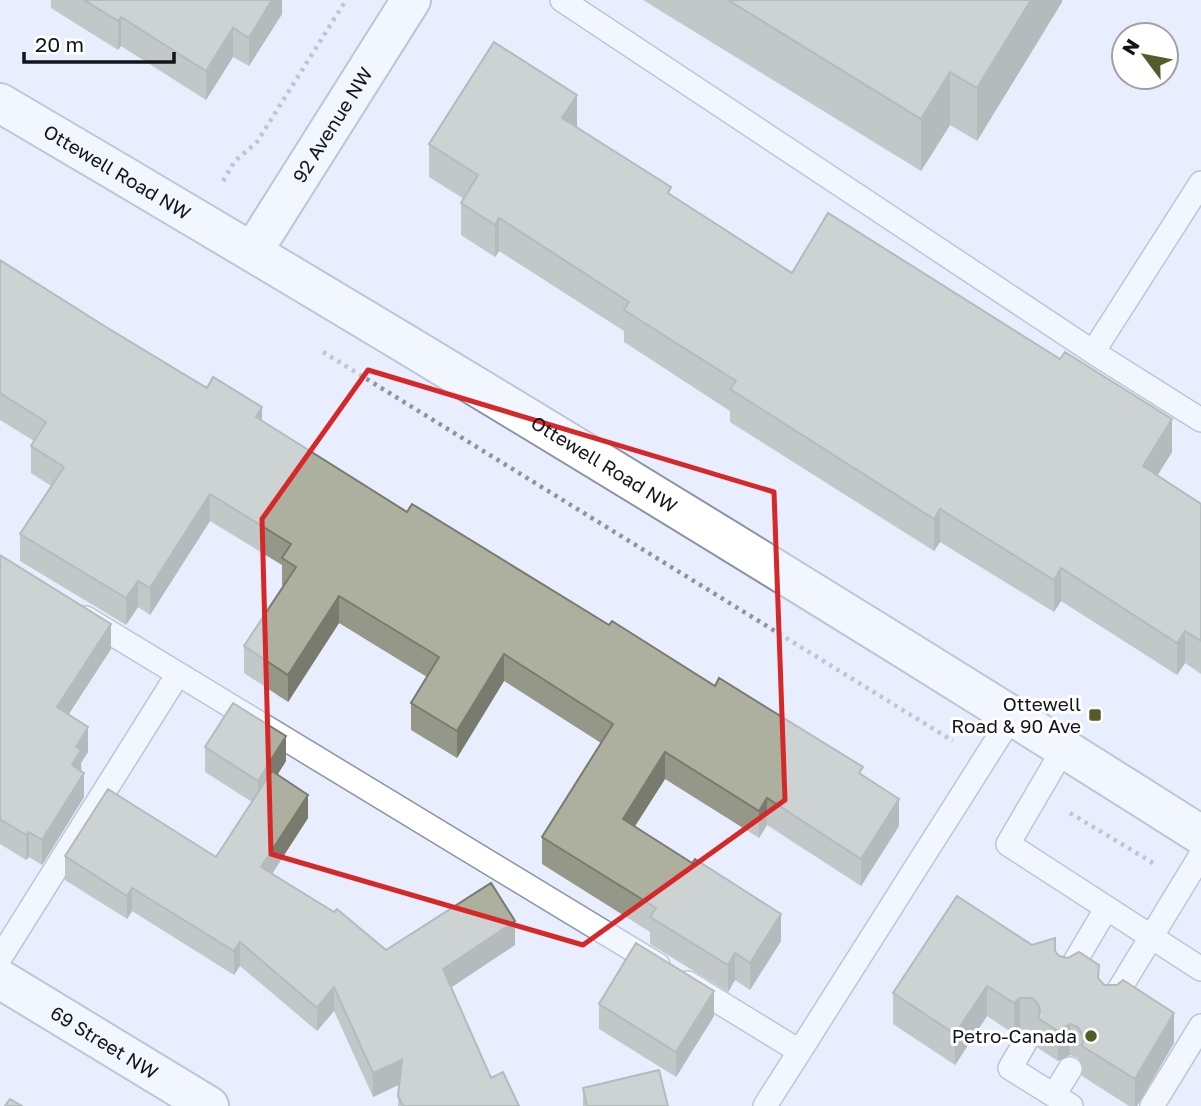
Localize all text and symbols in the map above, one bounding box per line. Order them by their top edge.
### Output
scale bar [24,21,175,65]
north arrow [1110,21,1180,91]
text: 20 m [35,31,84,57]
text: N [1117,35,1144,59]
street label: 92 Avenue NW [287,63,377,187]
street label: Ottewell Road NW [40,119,195,224]
street label: Ottewell Road NW [527,411,682,517]
place label: Ottewell Road & 90 Ave [951,692,1081,737]
marker: Ottewell Road & 90 Ave [1087,707,1103,723]
street label: 69 Street NW [47,1001,162,1083]
place label: Petro-Canada [952,1024,1077,1047]
marker: Petro-Canada [1083,1028,1099,1044]

